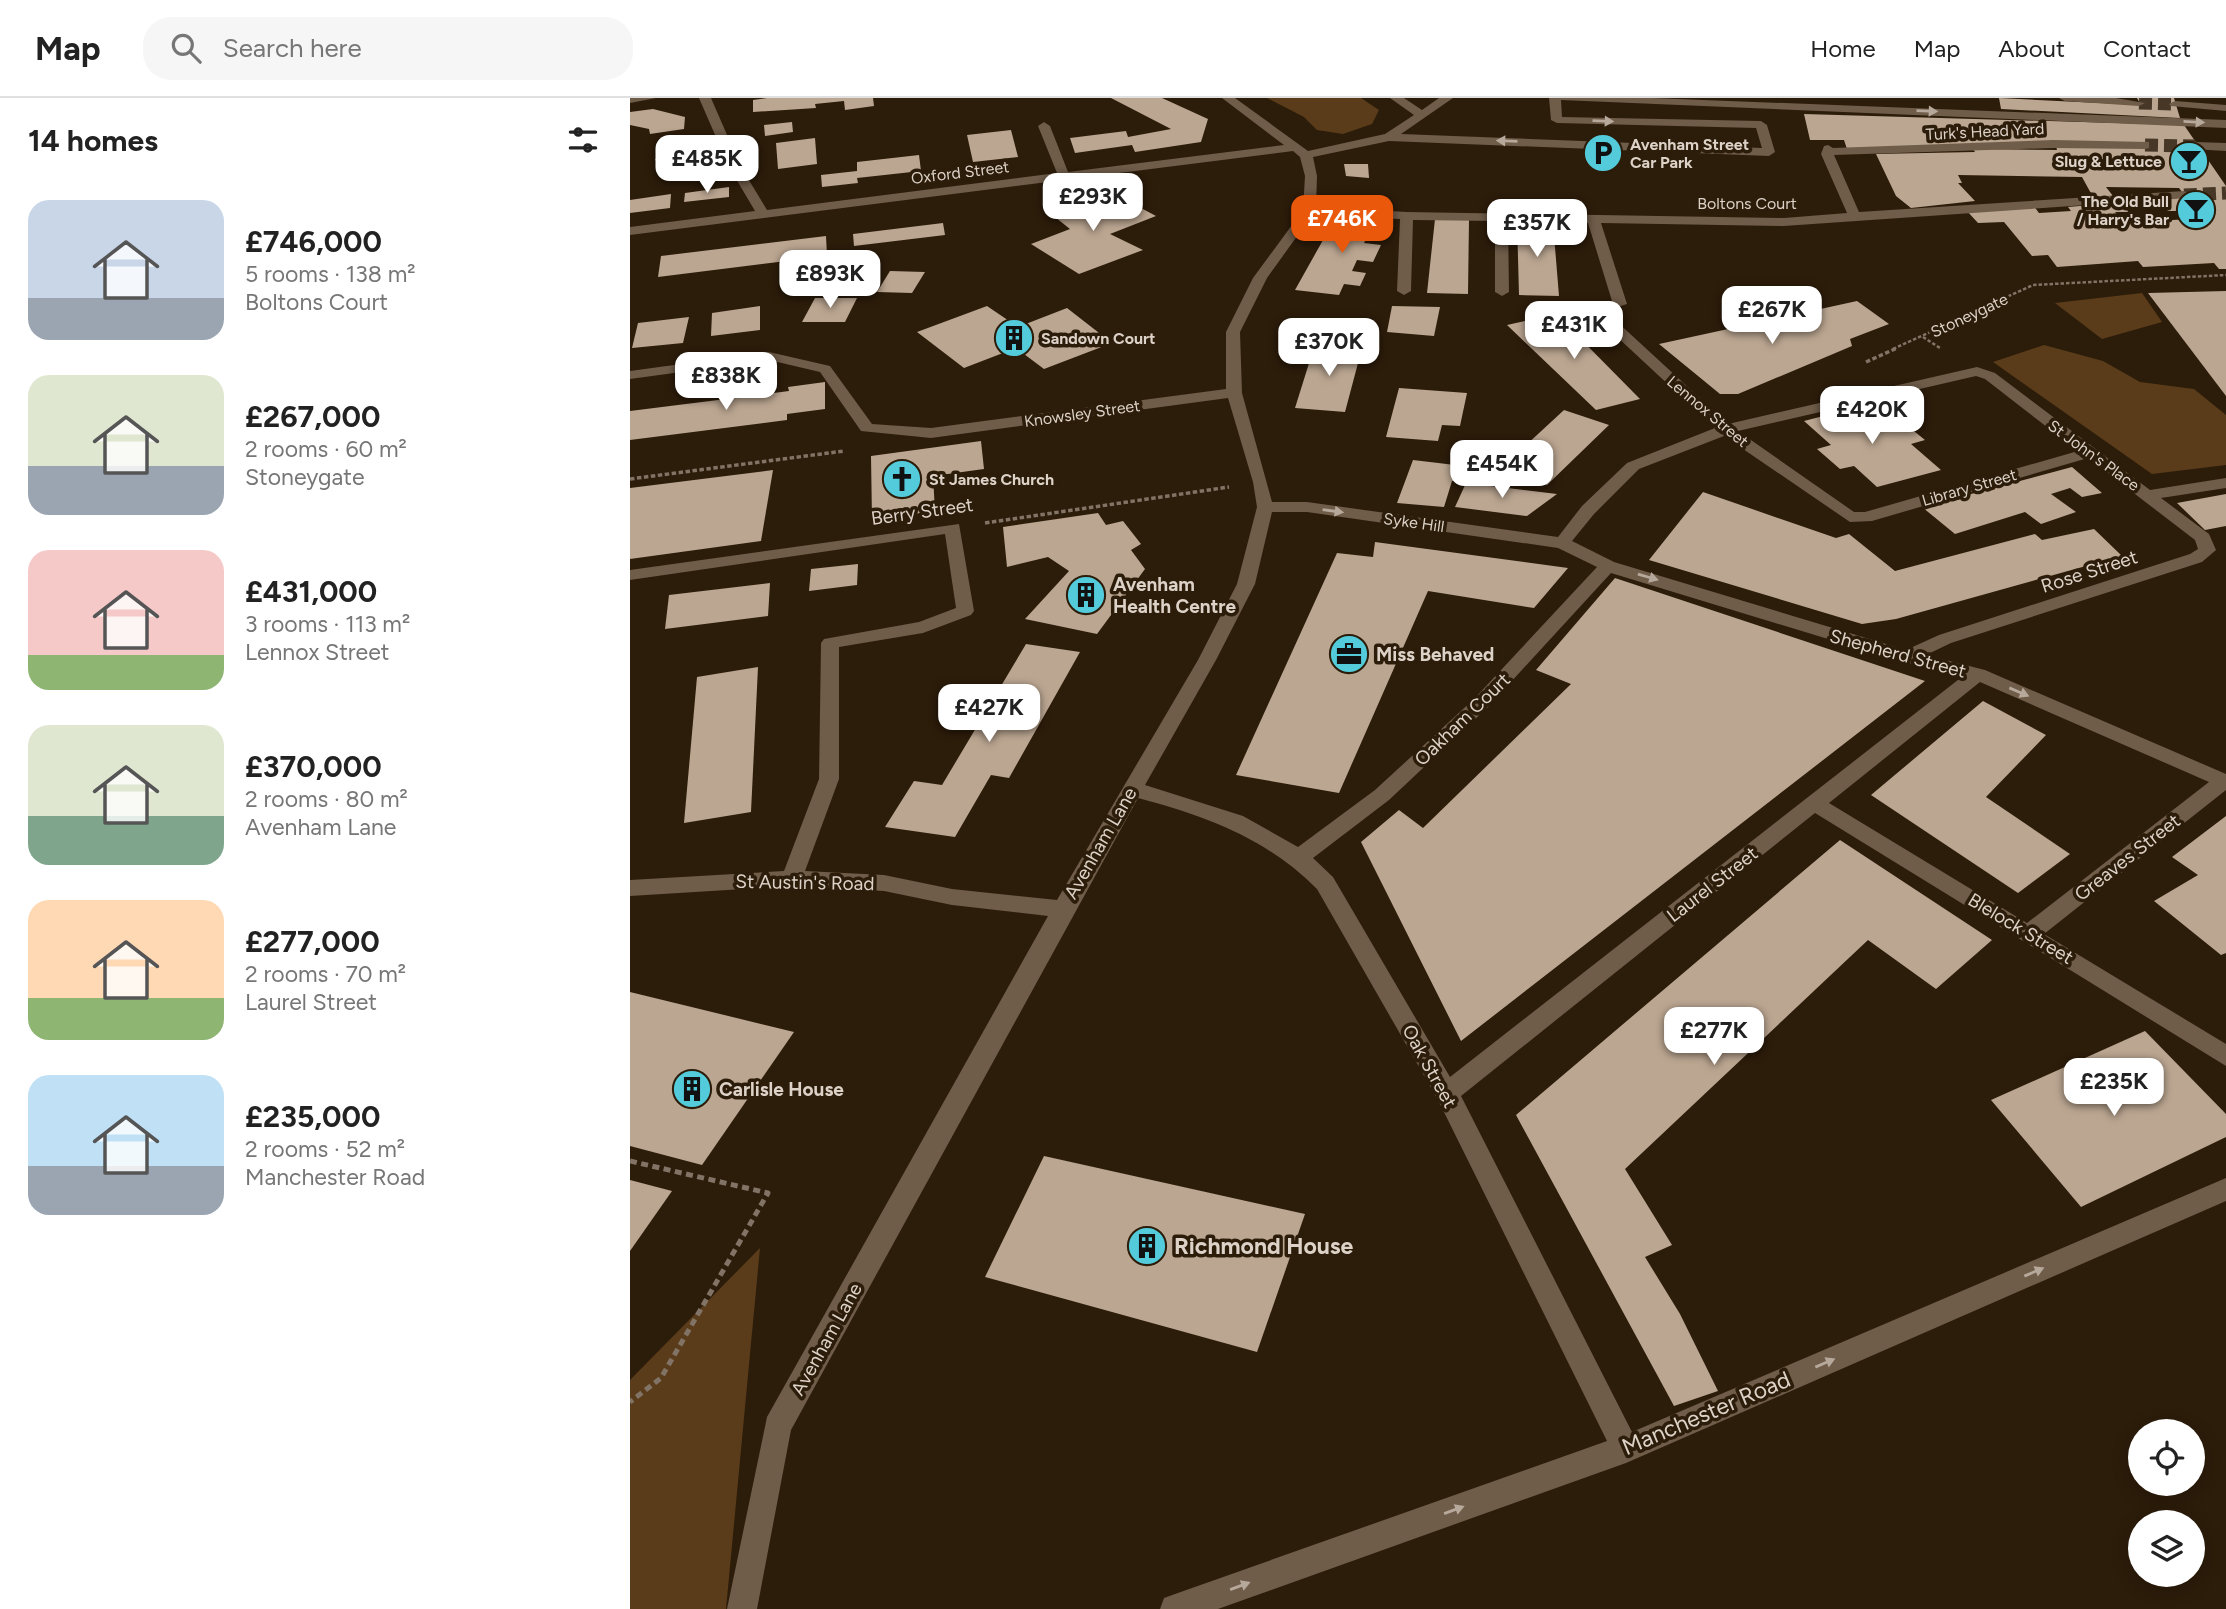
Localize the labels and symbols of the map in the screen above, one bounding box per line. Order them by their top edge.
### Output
one-way arrow [1916,106,1938,117]
one-way arrow [1593,116,1615,127]
one-way arrow [2183,116,2205,127]
street label: Turk's Head Yard [1925,119,2045,144]
parking icon: Avenham Street Car Park [1582,132,1624,174]
place label: Avenham Street Car Park [1630,135,1749,172]
pin: £485K [658,136,756,195]
one-way arrow [1495,136,1517,147]
bar icon: Slug & Lettuce [2168,140,2210,182]
place label: Slug & Lettuce [2055,152,2162,171]
street label: Oxford Street [910,157,1010,188]
pin: £293K [1044,174,1142,233]
bar icon: The Old Bull / Harry's Bar [2175,189,2217,231]
place label: The Old Bull / Harry's Bar [2077,192,2169,229]
street label: Boltons Court [1697,194,1797,213]
pin: £746K [1293,195,1391,255]
pin: £357K [1488,200,1586,259]
pin: £893K [781,250,879,310]
pin: £267K [1723,286,1821,346]
street label: Stoneygate [1928,289,2011,342]
pin: £431K [1525,302,1623,361]
building icon: Sandown Court [993,317,1035,359]
pin: £370K [1280,318,1378,378]
place label: Sandown Court [1041,329,1156,348]
pin: £838K [677,352,775,412]
street label: Lennox Street [1663,372,1752,451]
pin: £420K [1823,386,1921,446]
street label: Knowsley Street [1023,396,1141,431]
street label: St John's Place [2044,416,2143,495]
pin: £454K [1453,440,1551,500]
church icon: St James Church [881,458,923,500]
street label: Library Street [1920,465,2019,510]
place label: St James Church [929,470,1054,489]
street label: Berry Street [870,493,975,530]
one-way arrow [1322,506,1344,517]
street label: Syke Hill [1382,509,1446,536]
street label: Rose Street [2038,545,2140,598]
one-way arrow [1637,572,1659,583]
place label: Avenham Health Centre [1113,573,1236,618]
building icon: Avenham Health Centre [1065,574,1107,616]
street label: Shepherd Street [1827,624,1969,683]
office icon: Miss Behaved [1328,633,1370,675]
place label: Miss Behaved [1376,643,1494,666]
street label: Oakham Court [1410,668,1515,771]
pin: £427K [940,684,1038,744]
one-way arrow [2009,686,2029,698]
street label: Avenham Lane [1059,783,1142,903]
street label: Greaves Street [2070,809,2185,906]
street label: Laurel Street [1662,842,1762,927]
street label: St Austin's Road [735,870,875,895]
street label: Blelock Street [1964,888,2078,969]
pin: £277K [1665,1007,1763,1067]
street label: Oak Street [1397,1021,1462,1112]
pin: £235K [2065,1058,2163,1118]
building icon: Carlisle House [671,1068,713,1110]
place label: Carlisle House [719,1078,844,1101]
building icon: Richmond House [1126,1225,1168,1267]
place label: Richmond House [1174,1232,1354,1260]
one-way arrow [2023,1267,2044,1278]
street label: Avenham Lane [786,1279,867,1399]
one-way arrow [1815,1357,1835,1369]
street label: Manchester Road [1618,1365,1794,1461]
one-way arrow [1444,1504,1465,1515]
one-way arrow [1229,1580,1250,1591]

